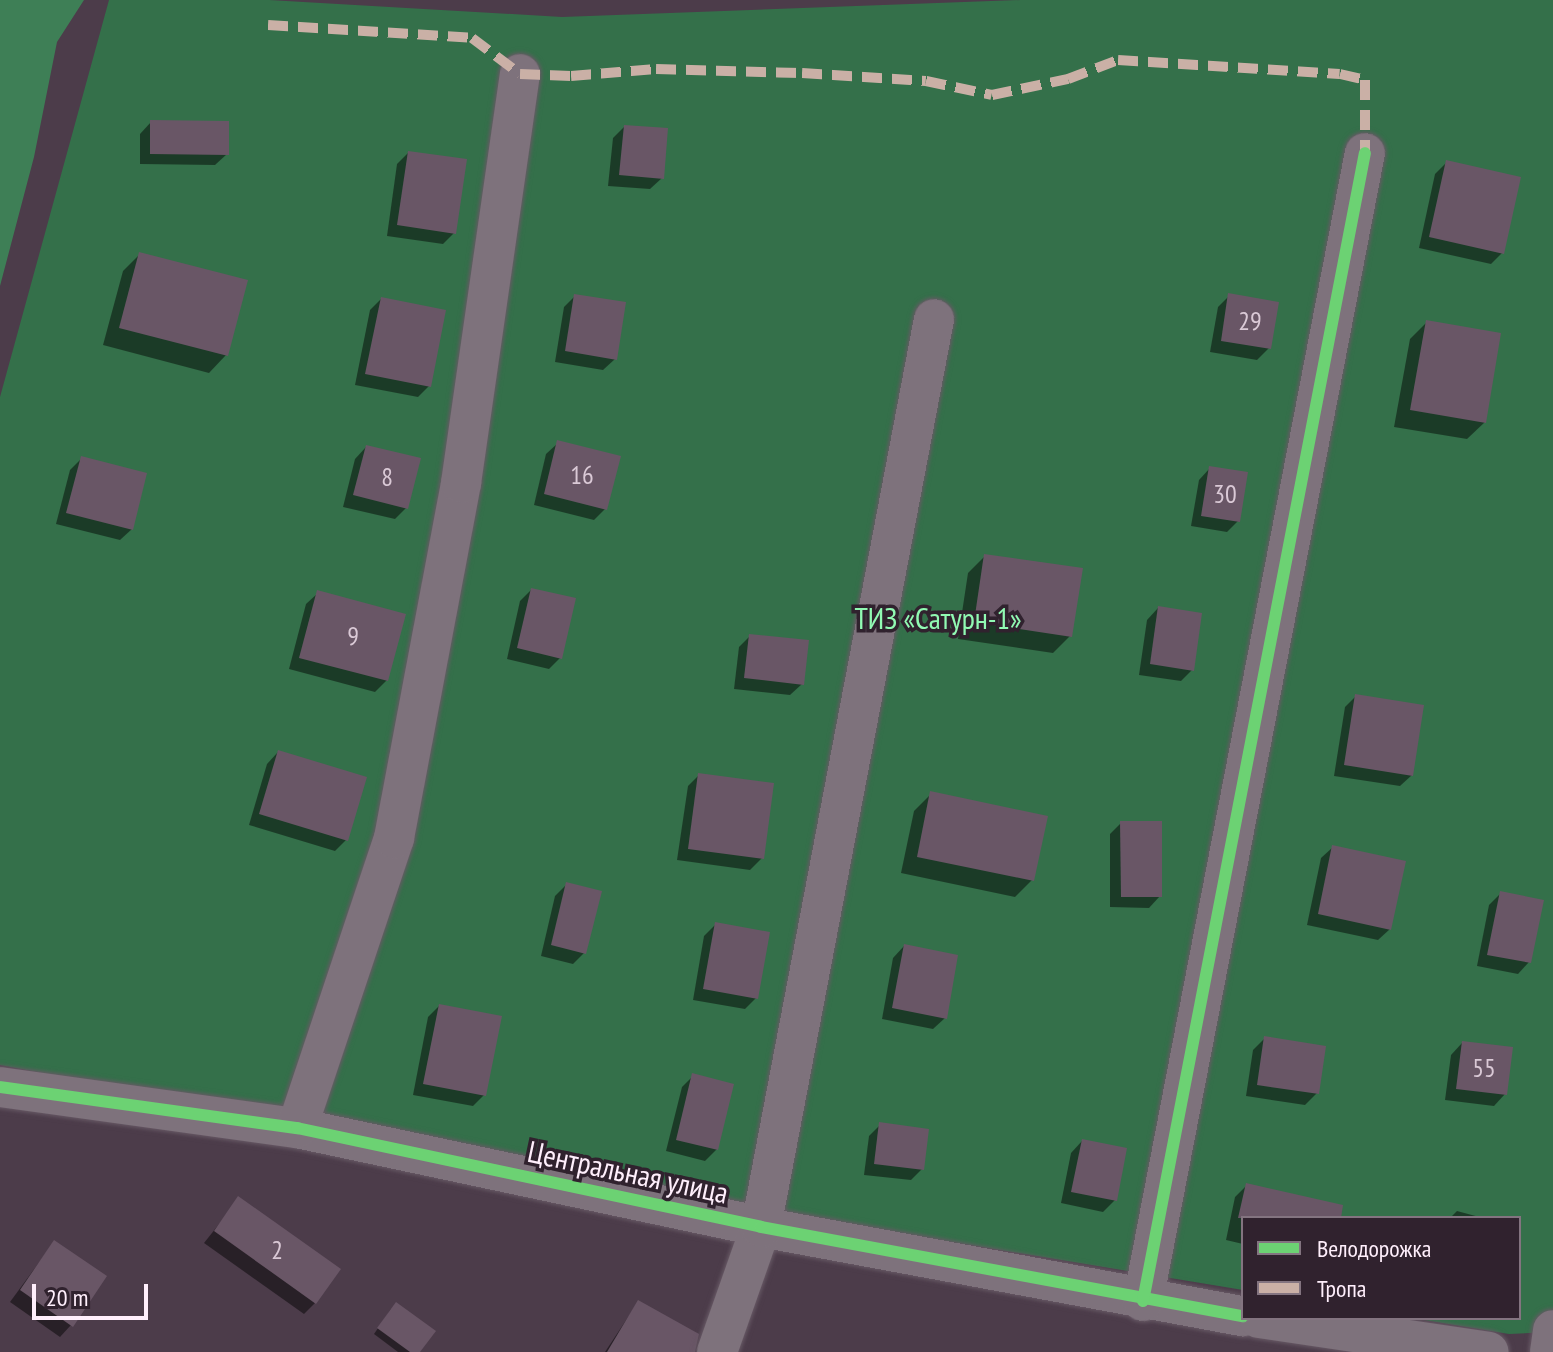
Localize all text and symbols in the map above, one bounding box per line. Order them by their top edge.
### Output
house number: 29 [1238,305,1262,337]
house number: 16 [570,459,594,491]
house number: 8 [381,461,393,493]
house number: 30 [1213,478,1237,510]
park label: ТИЗ «Сатурн-1» [854,600,1022,636]
house number: 9 [347,620,359,652]
house number: 55 [1472,1052,1496,1084]
street label: Центральная улица [524,1133,732,1211]
legend [1241,1216,1521,1320]
text: Велодорожка [1317,1233,1431,1264]
house number: 2 [271,1234,283,1266]
scale bar [36,1268,152,1318]
text: Тропа [1317,1273,1366,1304]
text: 20 m [46,1282,88,1313]

